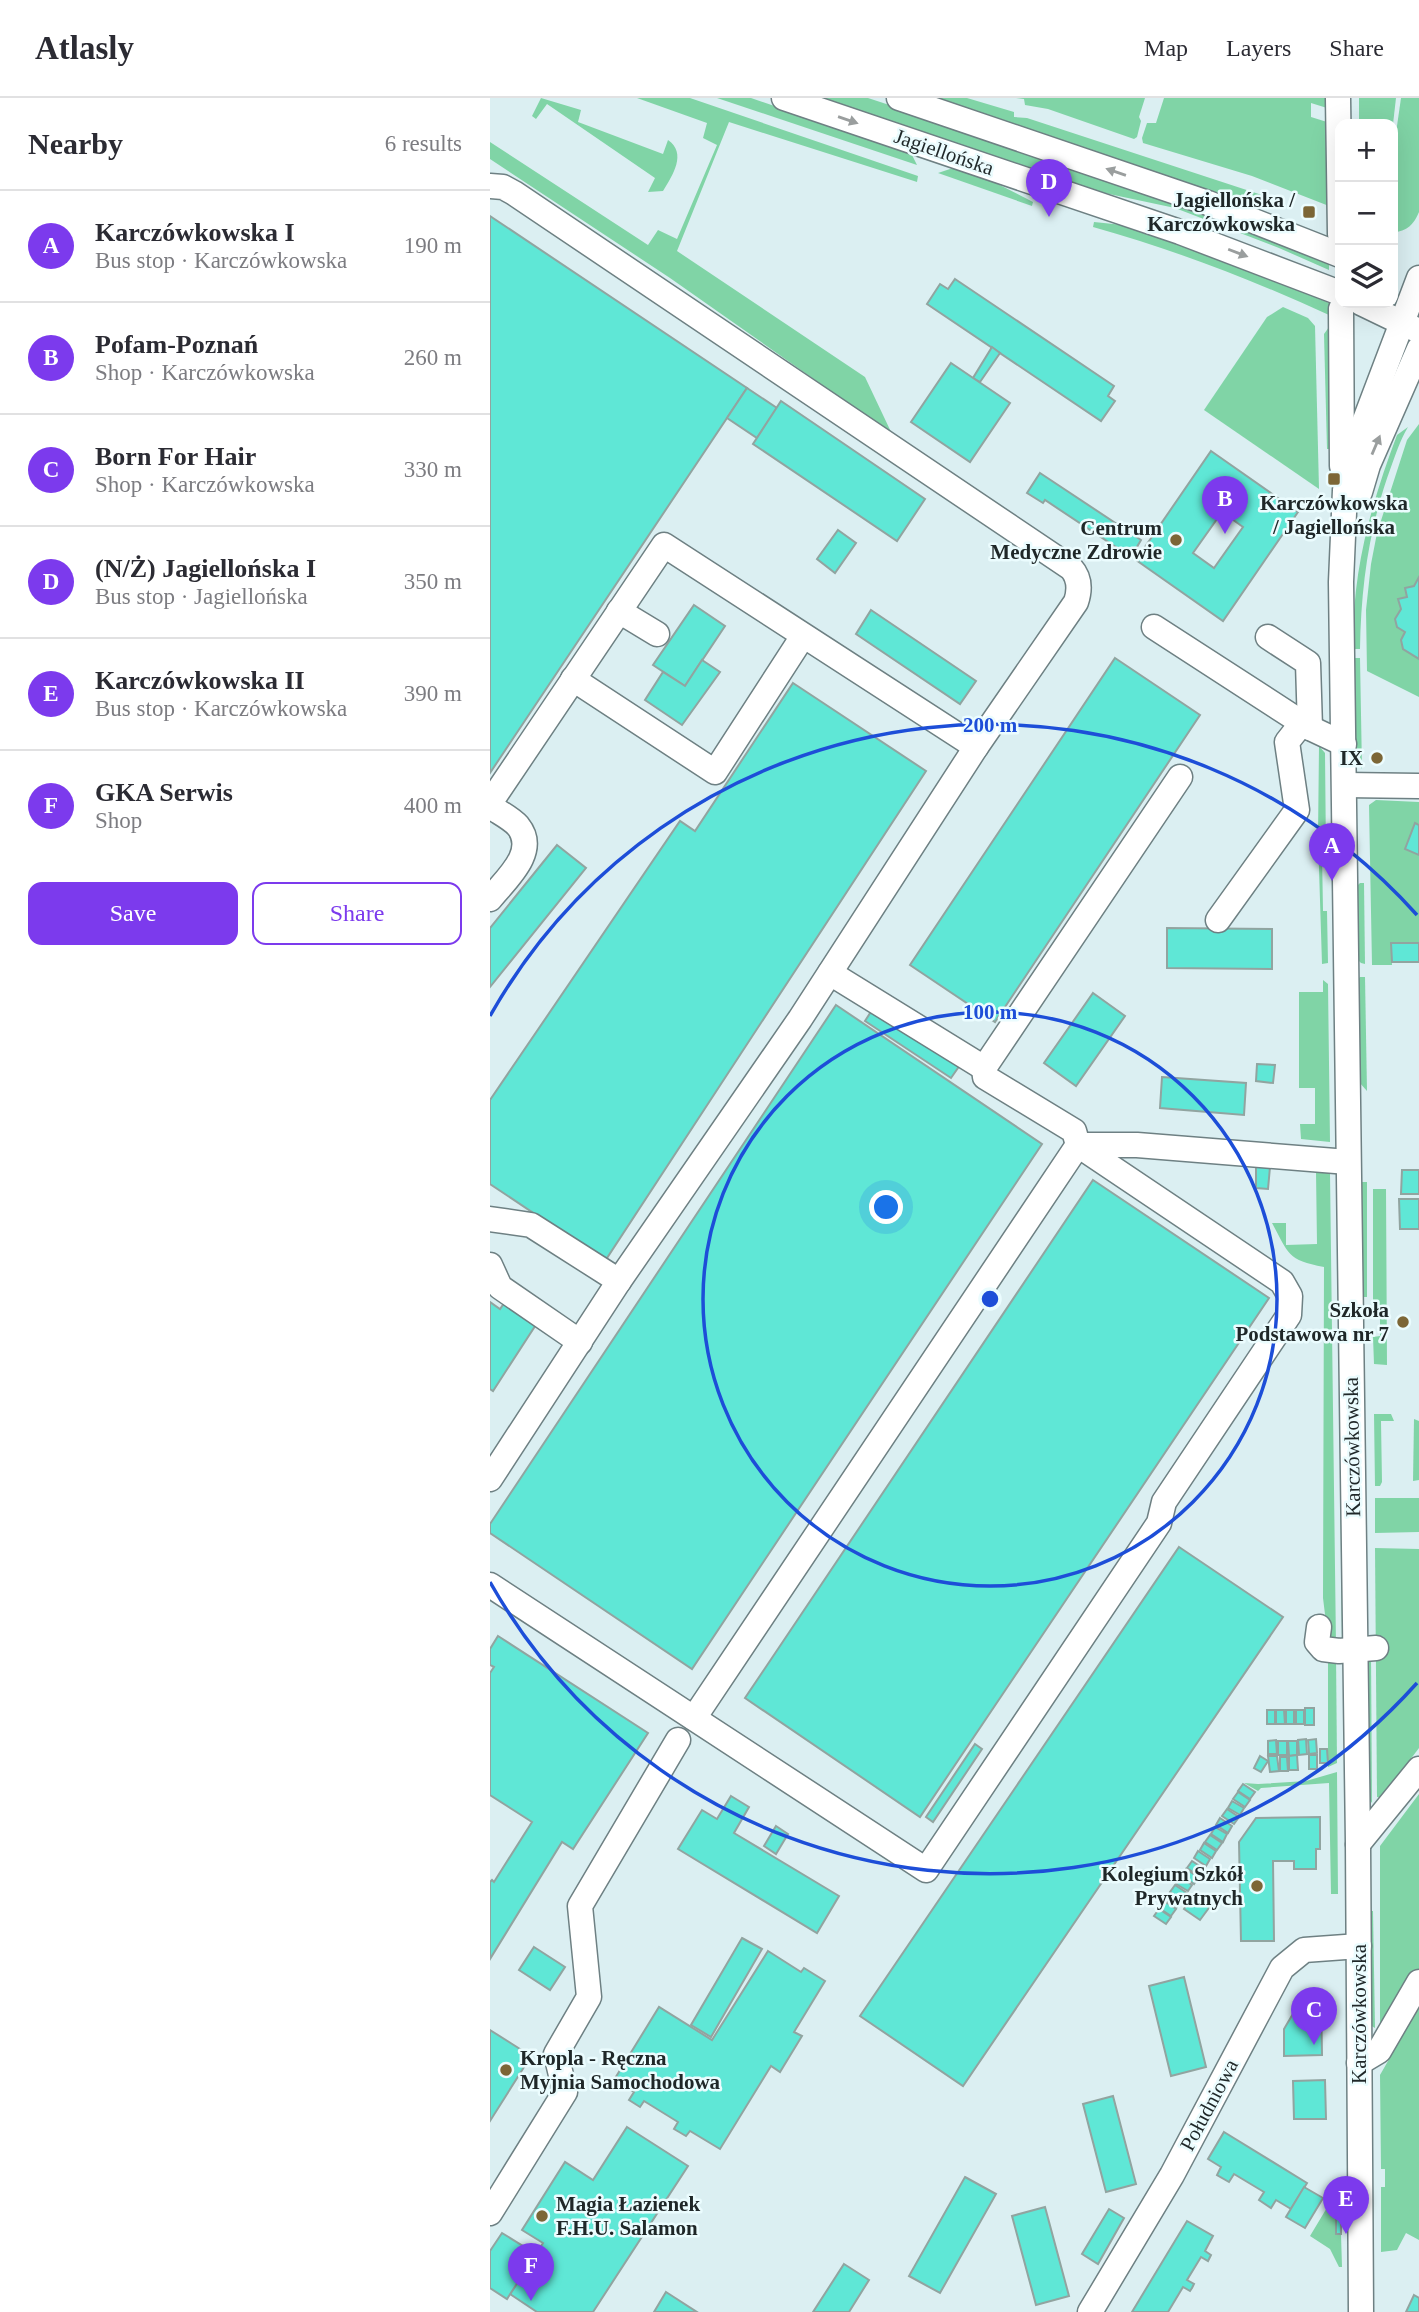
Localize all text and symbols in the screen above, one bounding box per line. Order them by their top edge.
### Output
text: Atlasly [35,30,134,66]
text: Map [1144,35,1188,61]
text: Layers [1226,35,1291,61]
text: Share [1329,35,1384,61]
one-way arrow [838,115,859,126]
map controls [1335,119,1398,308]
button: + [1335,119,1398,182]
street label: Jagiellońska [891,124,998,180]
text: Nearby [28,127,123,160]
text: 6 results [385,131,462,156]
pin: D [1026,159,1072,217]
one-way arrow [1105,166,1126,176]
button: − [1335,182,1398,245]
place label: Jagiellońska / Karczówkowska [1147,188,1296,236]
marker: Jagiellońska / Karczówkowska [1301,204,1317,220]
text: Karczówkowska I [95,218,295,247]
text: A [43,233,59,258]
text: 190 m [404,233,462,258]
button: layers [1335,245,1398,308]
text: Bus stop · Karczówkowska [95,248,347,273]
one-way arrow [1228,248,1249,259]
text: Pofam-Poznań [95,330,258,359]
text: B [43,345,59,370]
text: 260 m [404,345,462,370]
text: Shop · Karczówkowska [95,360,315,385]
one-way arrow [1370,435,1382,455]
text: Born For Hair [95,442,256,471]
text: C [43,457,59,482]
text: 330 m [404,457,462,482]
marker: Karczówkowska / Jagiellońska [1326,471,1342,487]
text: Shop · Karczówkowska [95,472,315,497]
pin: B [1202,476,1248,534]
place label: Karczówkowska / Jagiellońska [1260,491,1408,539]
place label: Centrum Medyczne Zdrowie [990,516,1163,564]
marker: Centrum Medyczne Zdrowie [1168,532,1184,548]
text: (N/Ż) Jagiellońska I [95,554,316,583]
text: D [43,569,59,594]
text: 350 m [404,569,462,594]
text: Bus stop · Jagiellońska [95,584,308,609]
text: Karczówkowska II [95,666,305,695]
text: E [43,681,59,706]
text: 390 m [404,681,462,706]
text: Bus stop · Karczówkowska [95,696,347,721]
text: 200 m [963,713,1018,737]
place label: IX [1340,746,1363,770]
marker: IX [1369,750,1385,766]
text: GKA Serwis [95,778,233,807]
text: F [44,793,58,818]
text: 400 m [404,793,462,818]
text: Shop [95,808,142,833]
pin: A [1309,823,1355,881]
button: Save [28,882,238,945]
button: Share [252,882,462,945]
text: 100 m [963,1000,1018,1024]
your location [869,1190,903,1224]
centre of rings [978,1287,1002,1311]
place label: Szkoła Podstawowa nr 7 [1235,1298,1389,1346]
marker: Szkoła Podstawowa nr 7 [1395,1314,1411,1330]
street label: Karczówkowska [1339,1376,1365,1517]
place label: Kolegium Szkół Prywatnych [1101,1862,1243,1910]
marker: Kolegium Szkół Prywatnych [1249,1878,1265,1894]
street label: Karczówkowska [1347,1943,1371,2084]
pin: C [1291,1987,1337,2045]
place label: Kropla - Ręczna Myjnia Samochodowa [520,2046,721,2094]
street label: Południowa [1175,2054,1243,2155]
marker: Kropla - Ręczna Myjnia Samochodowa [498,2062,514,2078]
pin: E [1323,2176,1369,2234]
place label: Magia Łazienek F.H.U. Salamon [556,2192,700,2240]
marker: Magia Łazienek F.H.U. Salamon [534,2208,550,2224]
pin: F [508,2243,554,2301]

